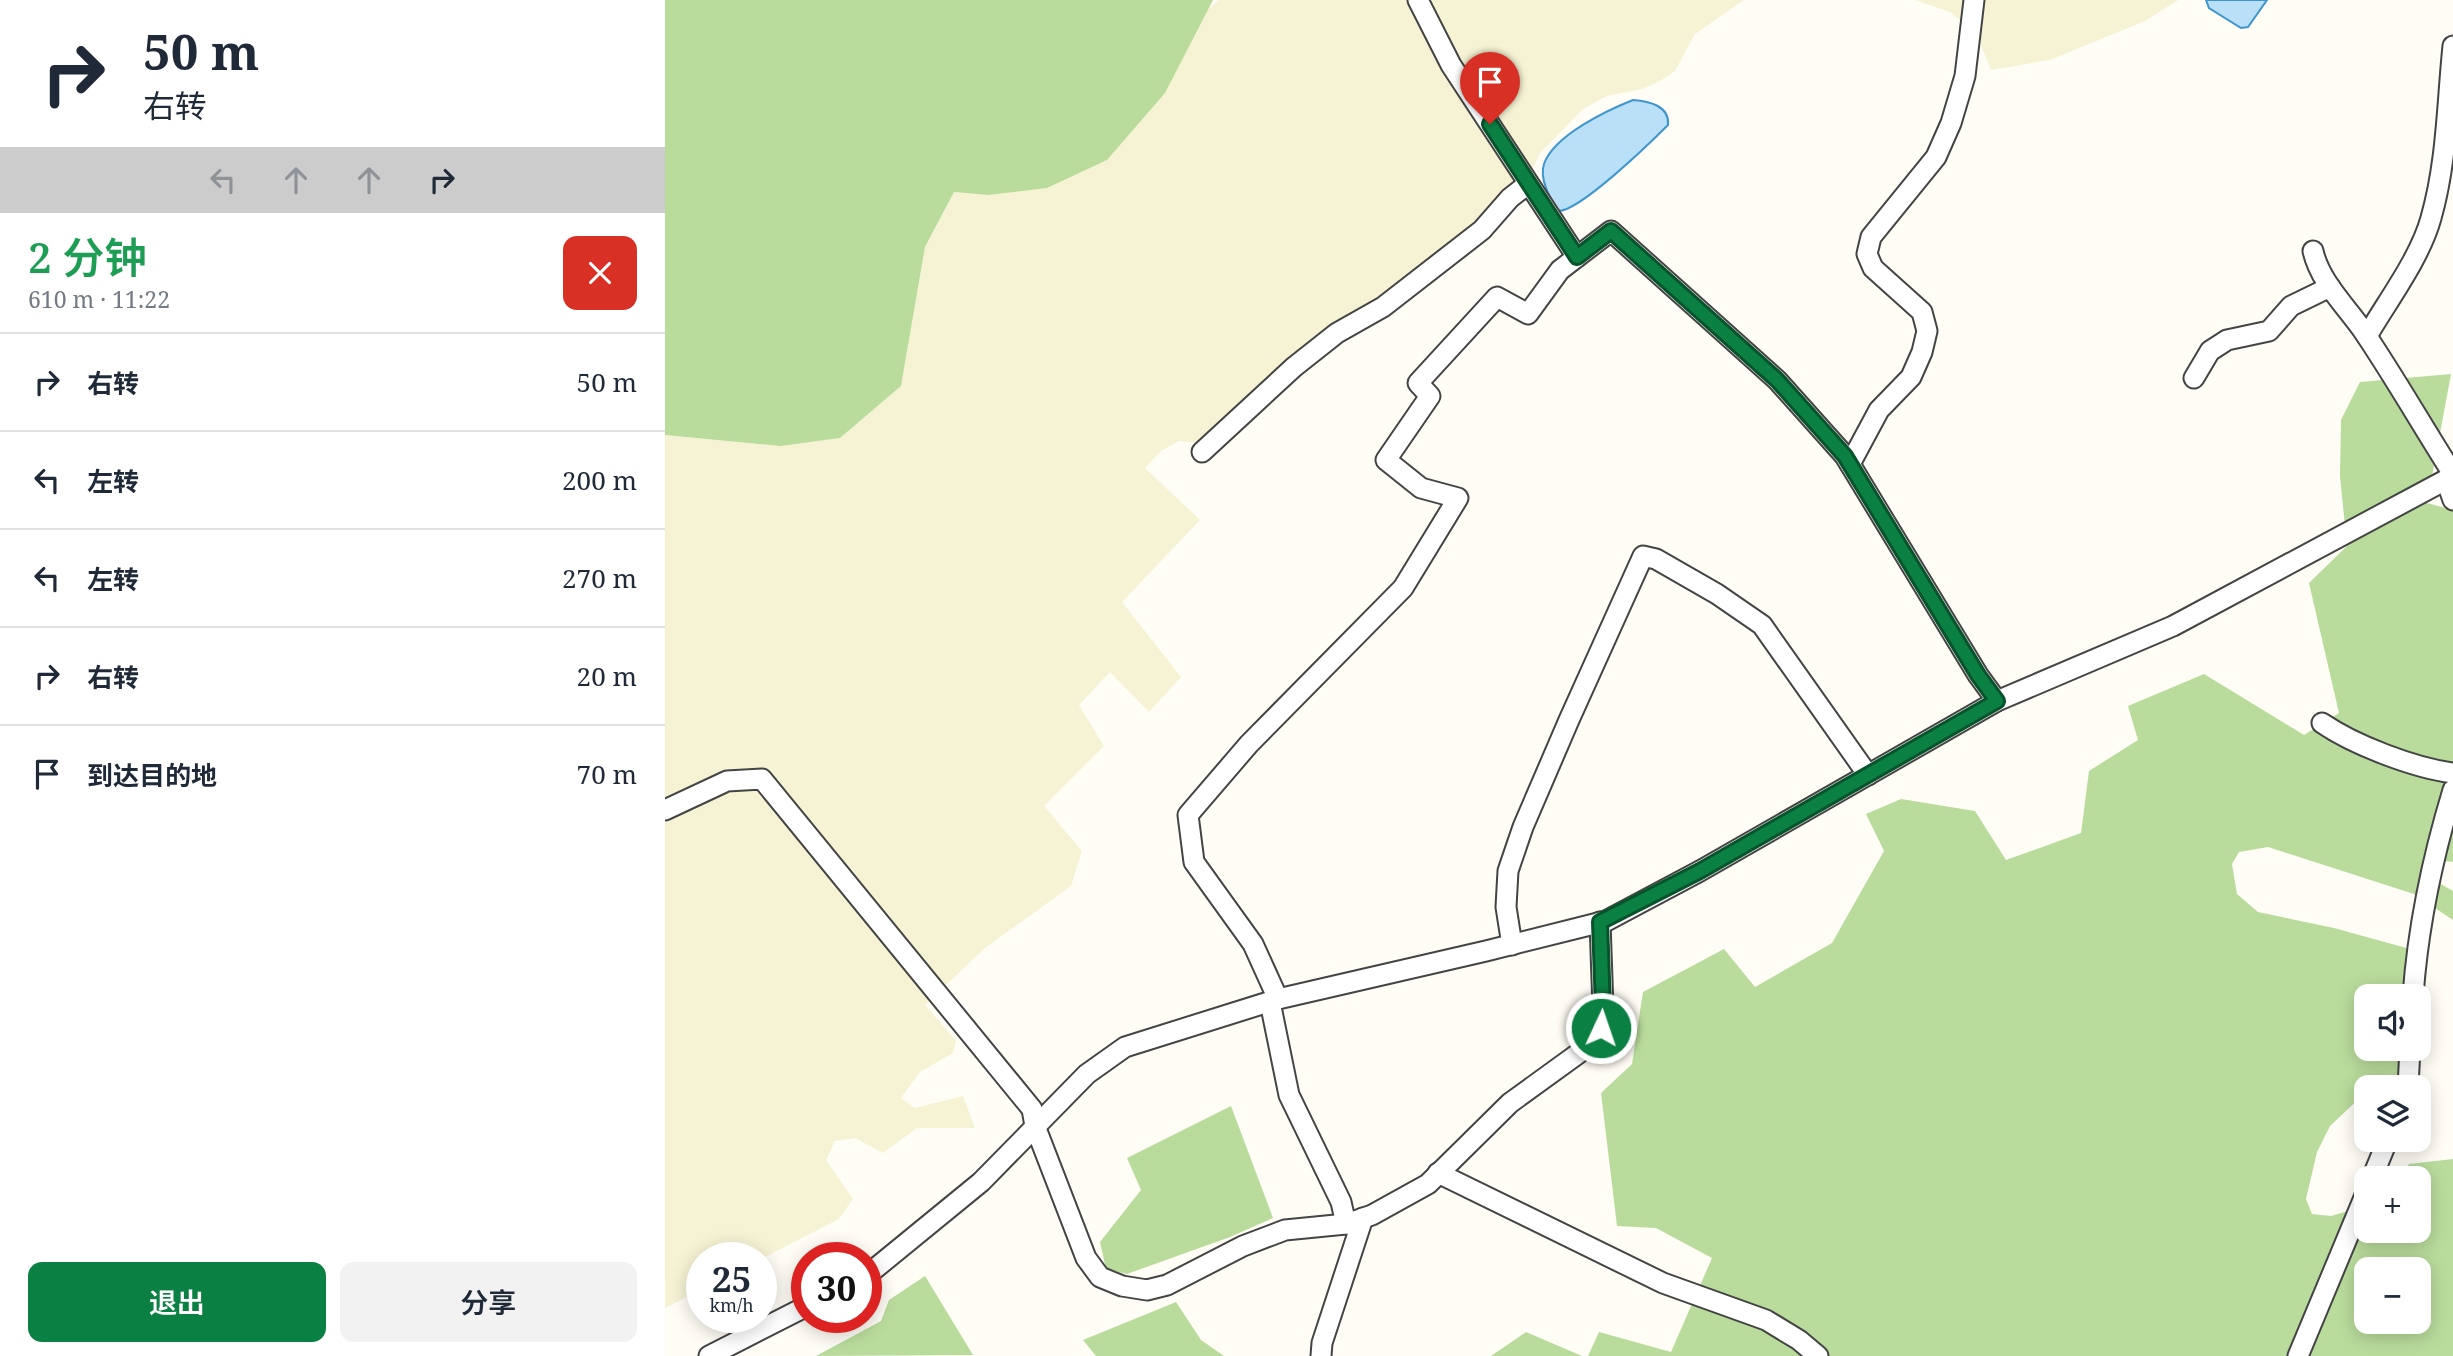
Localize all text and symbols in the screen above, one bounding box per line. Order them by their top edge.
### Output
text: 50 m [143,18,259,84]
icon: right [28,28,119,119]
pin [1460,52,1520,124]
icon: arrive [1471,63,1509,101]
text: 右转 [143,84,207,127]
icon: left [204,161,242,199]
icon: ahead [277,161,315,199]
icon: ahead [350,161,388,199]
icon: right [423,161,461,199]
text: 2 分钟 [28,228,147,285]
button: close [563,236,637,310]
text: 610 m · 11:22 [28,283,170,315]
icon: right [28,363,66,401]
text: 50 m [577,364,637,400]
text: 右转 [87,365,139,401]
icon: left [28,461,66,499]
text: 200 m [562,462,637,498]
text: 左转 [87,463,139,499]
icon: left [28,559,66,597]
text: 270 m [562,560,637,596]
text: 左转 [87,561,139,597]
icon: right [28,657,66,695]
text: 20 m [577,658,637,694]
text: 右转 [87,659,139,695]
icon: arrive [28,755,66,793]
text: 70 m [577,756,637,792]
text: 到达目的地 [87,757,217,793]
map controls [2354,984,2431,1334]
button: sound [2354,984,2431,1061]
position arrow [1564,991,1638,1065]
button: layers [2354,1075,2431,1152]
button: + [2354,1166,2431,1243]
speed limit sign: 30 [791,1242,882,1333]
text: 25 [712,1255,751,1302]
button: − [2354,1257,2431,1334]
button: 退出 [28,1262,326,1342]
button: 分享 [340,1262,637,1342]
text: km/h [709,1293,754,1317]

